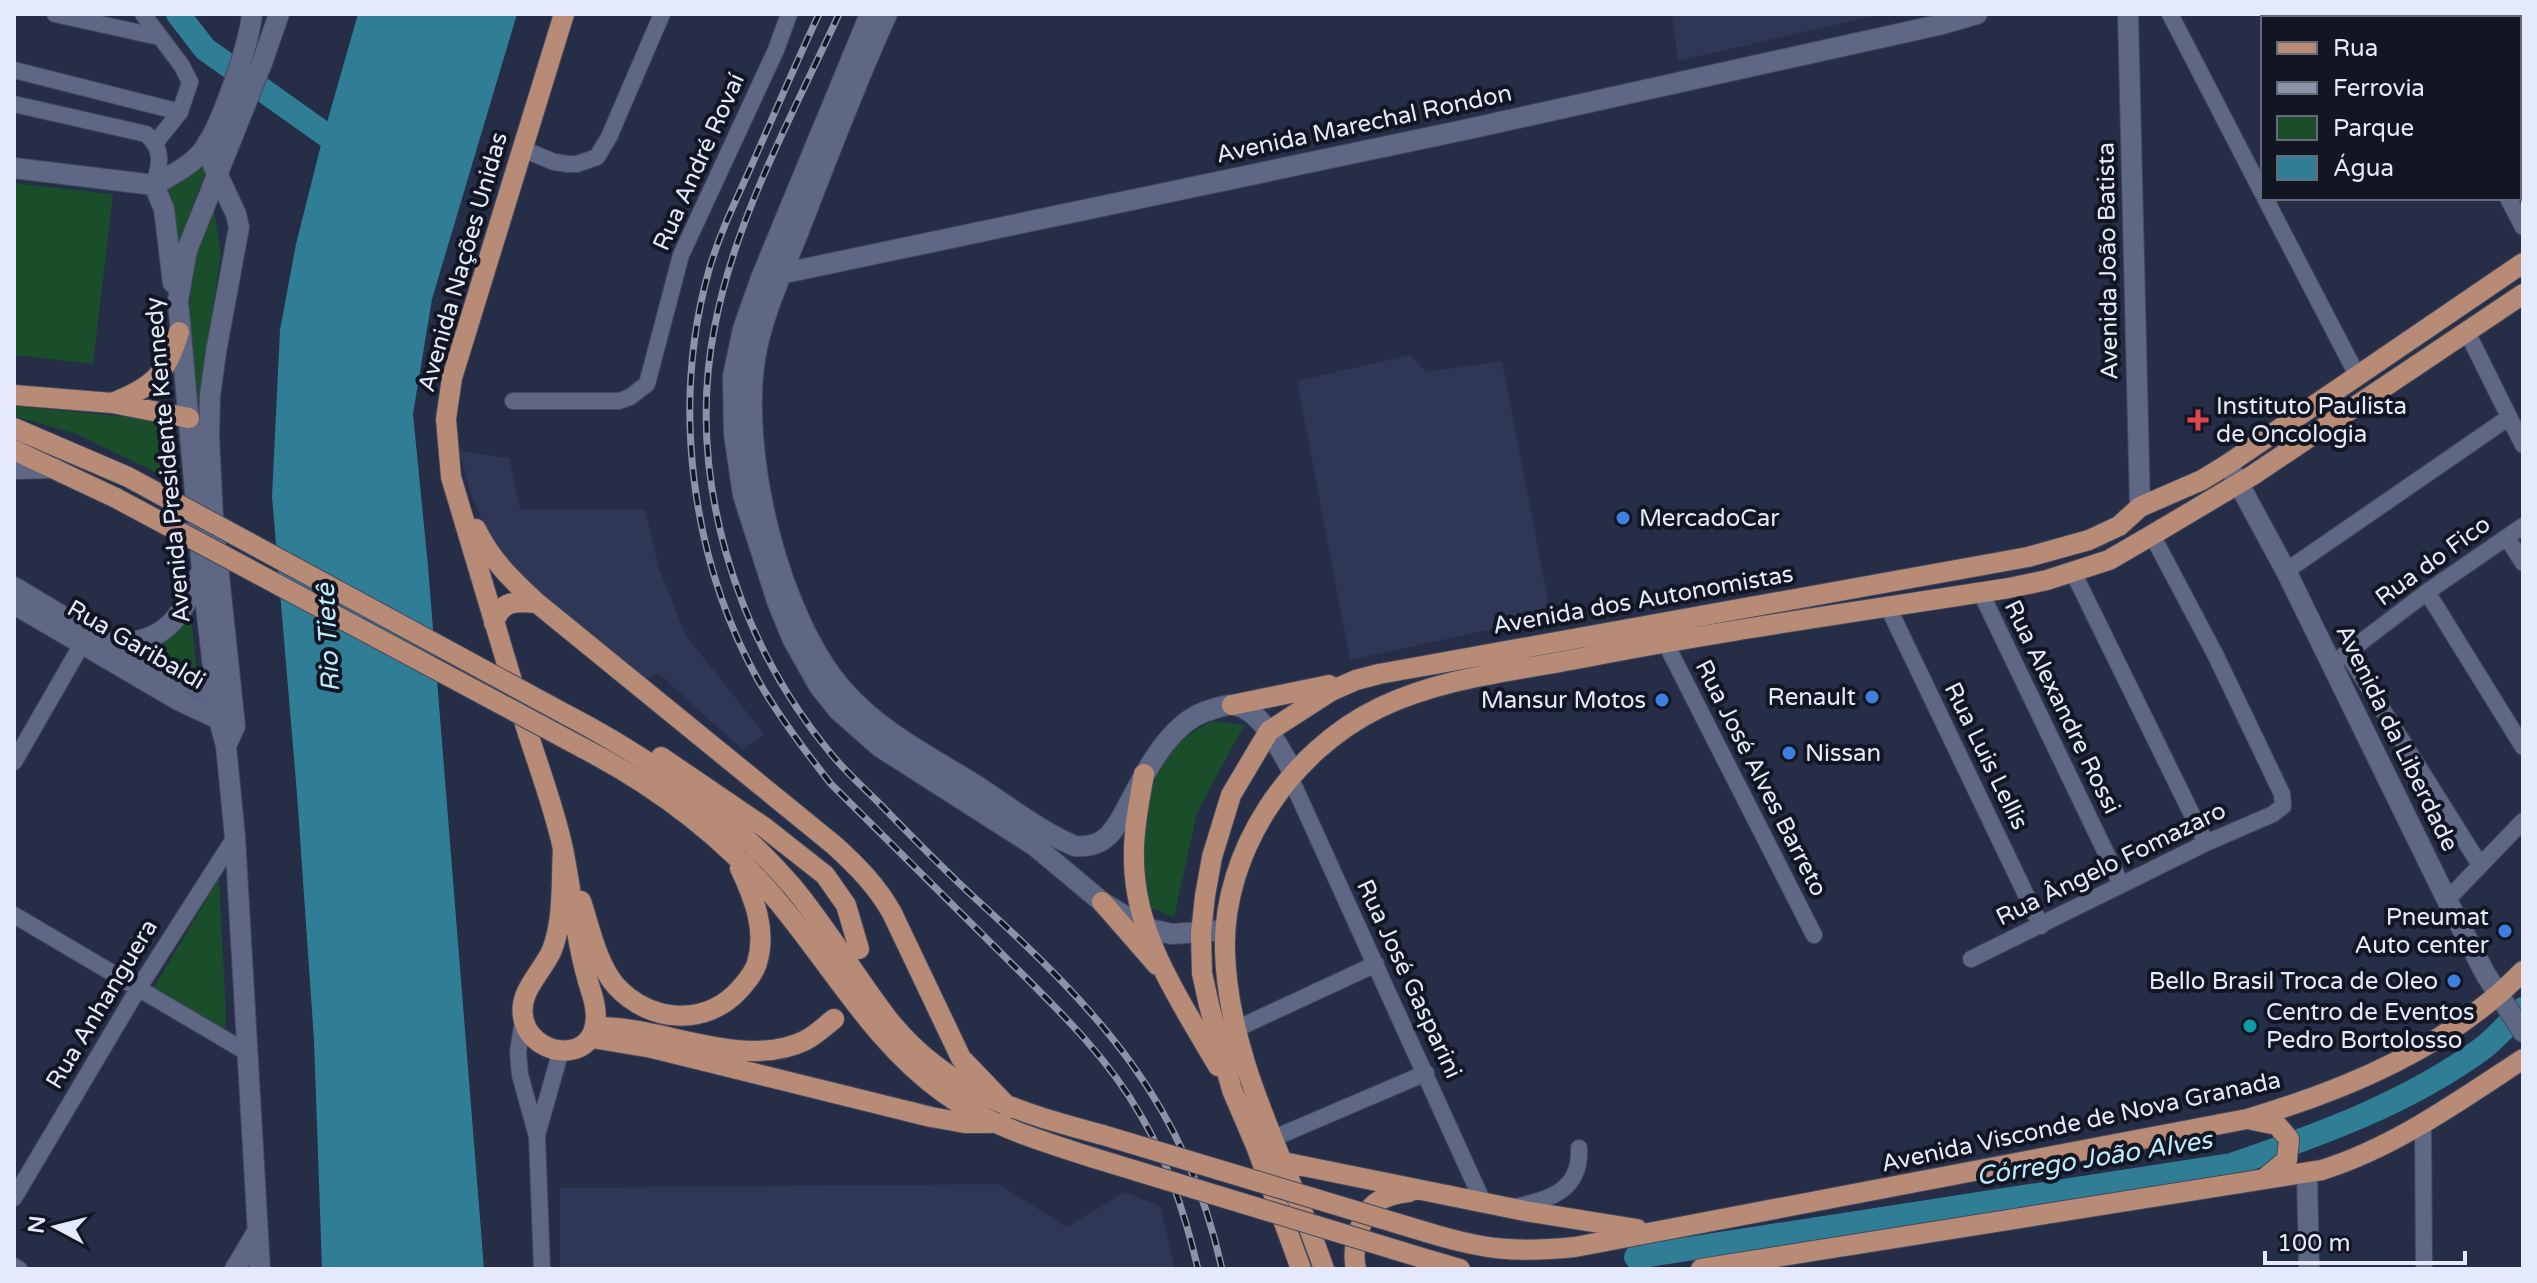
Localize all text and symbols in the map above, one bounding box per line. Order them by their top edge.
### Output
legend [2261,16,2521,200]
text: Rua [2333,34,2378,63]
street label: Rua André Rovaí [647,69,751,255]
text: Ferrovia [2333,74,2425,103]
street label: Avenida Marechal Rondon [1214,78,1514,170]
text: Parque [2333,114,2414,143]
street label: Avenida Nações Unidas [412,129,514,395]
street label: Avenida João Batista [2091,142,2125,380]
text: Água [2333,153,2394,183]
street label: Avenida Presidente Kennedy [139,296,197,624]
place label: Instituto Paulista de Oncologia [2216,392,2407,449]
marker: Instituto Paulista de Oncologia [2187,409,2209,431]
place label: MercadoCar [1639,504,1780,533]
marker: MercadoCar [1614,509,1632,527]
street label: Rua do Fico [2370,510,2496,612]
street label: Avenida dos Autonomistas [1490,559,1796,641]
water label: Rio Tietê [310,582,346,693]
street label: Rua Garibaldi [62,594,210,696]
street label: Rua Alexandre Rossi [1998,595,2126,819]
street label: Avenida da Liberdade [2330,620,2464,856]
street label: Rua José Alves Barreto [1689,655,1833,901]
street label: Rua Luis Lellis [1938,678,2034,834]
place label: Renault [1768,683,1856,712]
place label: Mansur Motos [1481,686,1646,715]
marker: Renault [1863,688,1881,706]
marker: Mansur Motos [1653,691,1671,709]
place label: Nissan [1805,739,1881,768]
marker: Nissan [1780,744,1798,762]
street label: Rua Ângelo Fomazaro [1991,796,2231,932]
street label: Rua José Gasparini [1350,875,1468,1083]
place label: Pneumat Auto center [2355,903,2490,960]
street label: Rua Anhanguera [40,914,164,1094]
marker: Pneumat Auto center [2496,922,2514,940]
place label: Bello Brasil Troca de Oleo [2149,967,2438,996]
marker: Bello Brasil Troca de Oleo [2445,972,2463,990]
place label: Centro de Eventos Pedro Bortolosso [2266,998,2475,1055]
marker: Centro de Eventos Pedro Bortolosso [2241,1017,2259,1035]
street label: Avenida Visconde de Nova Granada [1879,1065,2283,1179]
water label: Córrego João Alves [1974,1124,2216,1192]
north arrow [16,1187,96,1267]
text: N [23,1214,51,1235]
scale bar [2265,1215,2465,1265]
text: 100 m [2277,1229,2351,1258]

